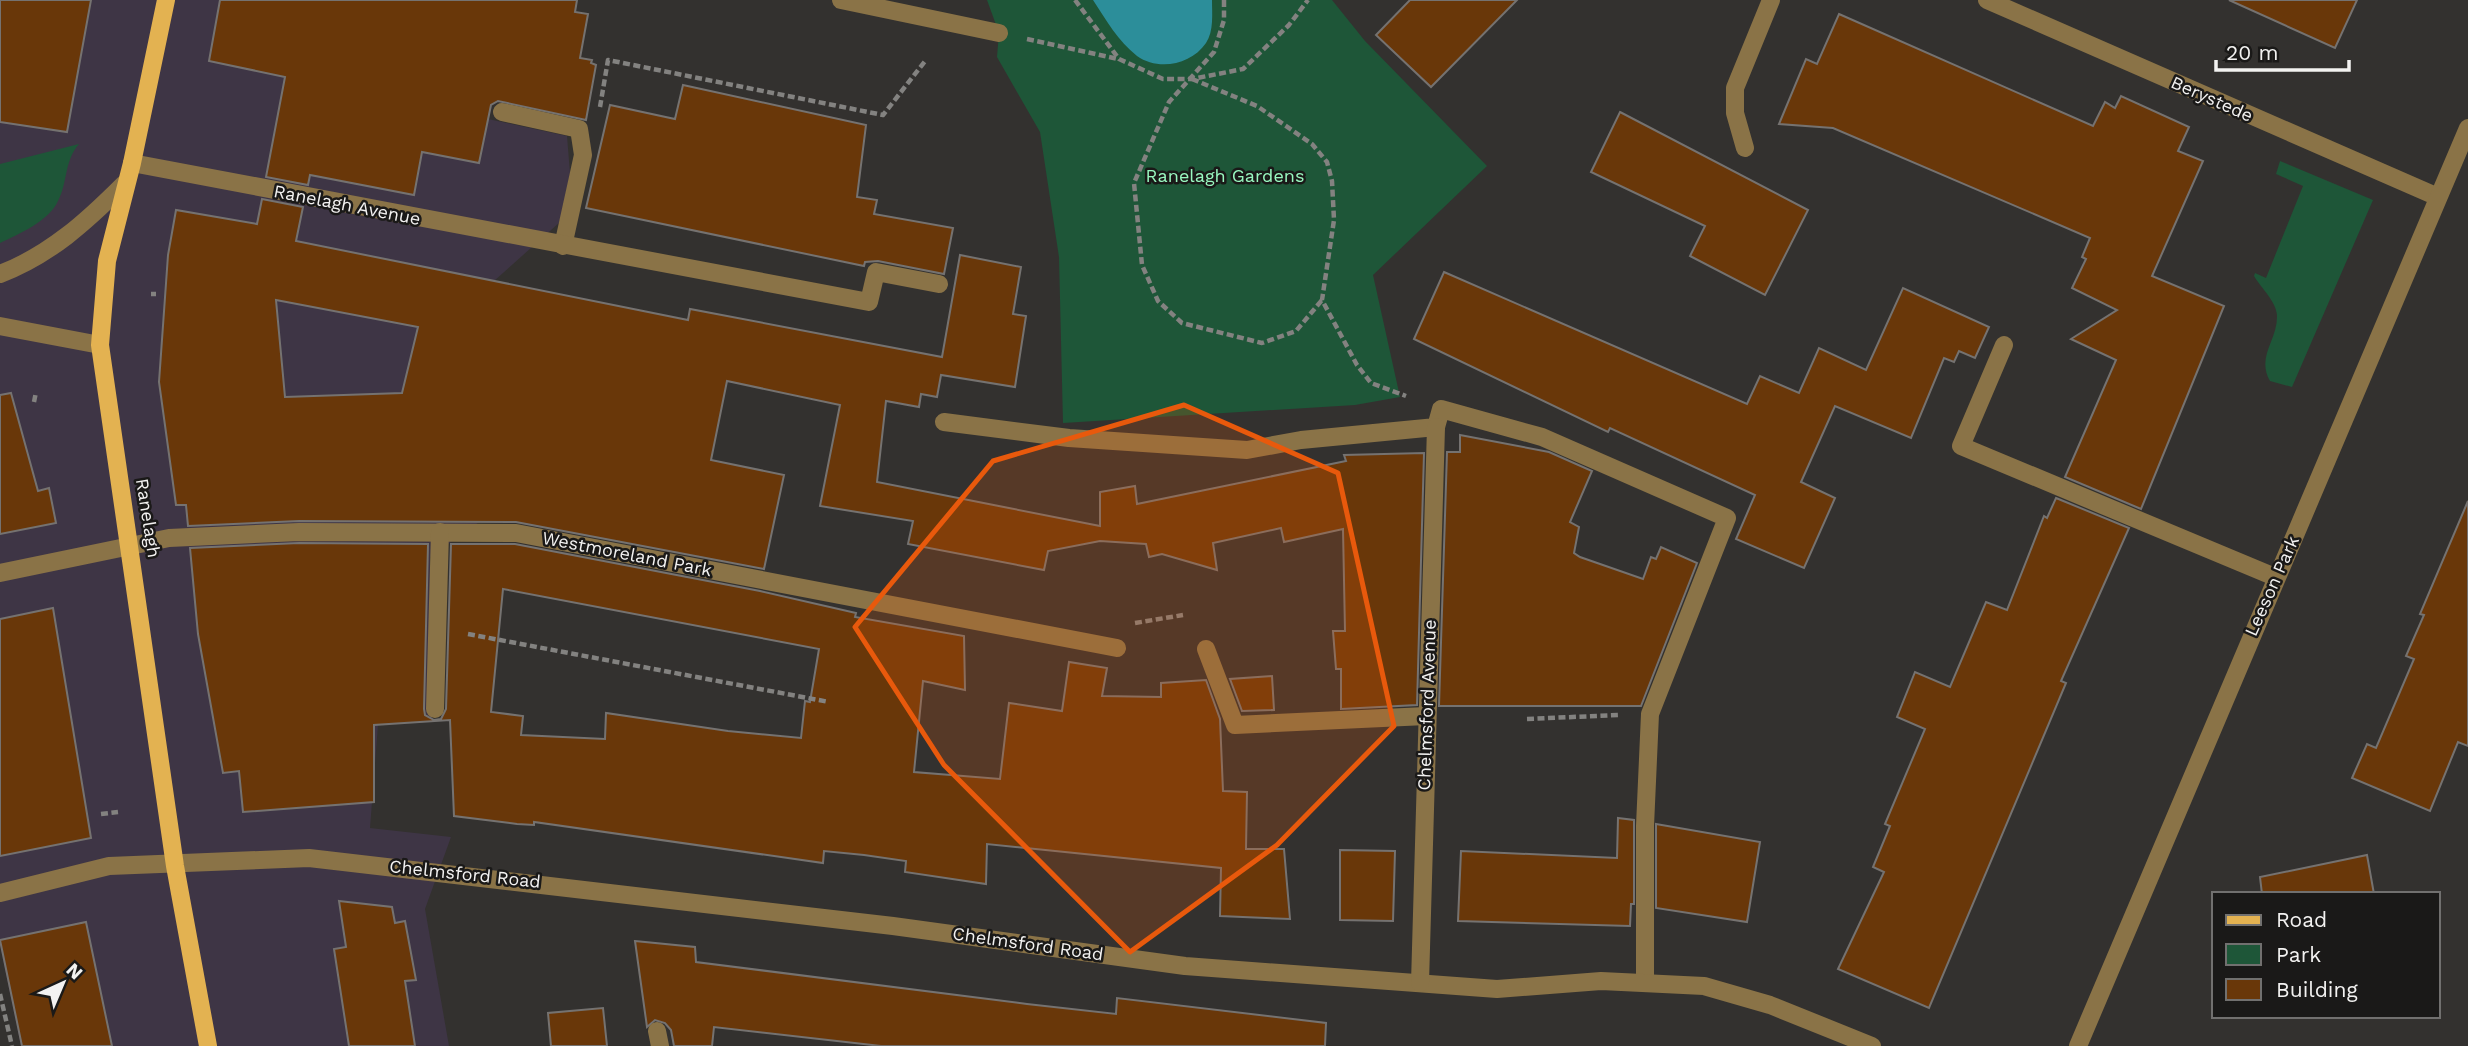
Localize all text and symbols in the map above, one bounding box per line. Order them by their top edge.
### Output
scale bar [2216,28,2349,72]
text: 20 m [2226,40,2278,65]
street label: Berystede [2168,71,2256,126]
park label: Ranelagh Gardens [1146,165,1304,186]
street label: Ranelagh Avenue [272,180,422,229]
street label: Ranelagh [132,477,165,559]
street label: Westmoreland Park [540,527,714,580]
street label: Leeson Park [2240,532,2303,639]
street label: Chelmsford Avenue [1413,619,1440,791]
street label: Chelmsford Road [388,855,542,892]
legend [2212,892,2440,1018]
text: Road [2276,907,2327,932]
street label: Chelmsford Road [951,923,1105,964]
text: Park [2276,942,2321,967]
north arrow [28,948,98,1018]
text: N [61,958,88,984]
text: Building [2276,977,2358,1002]

